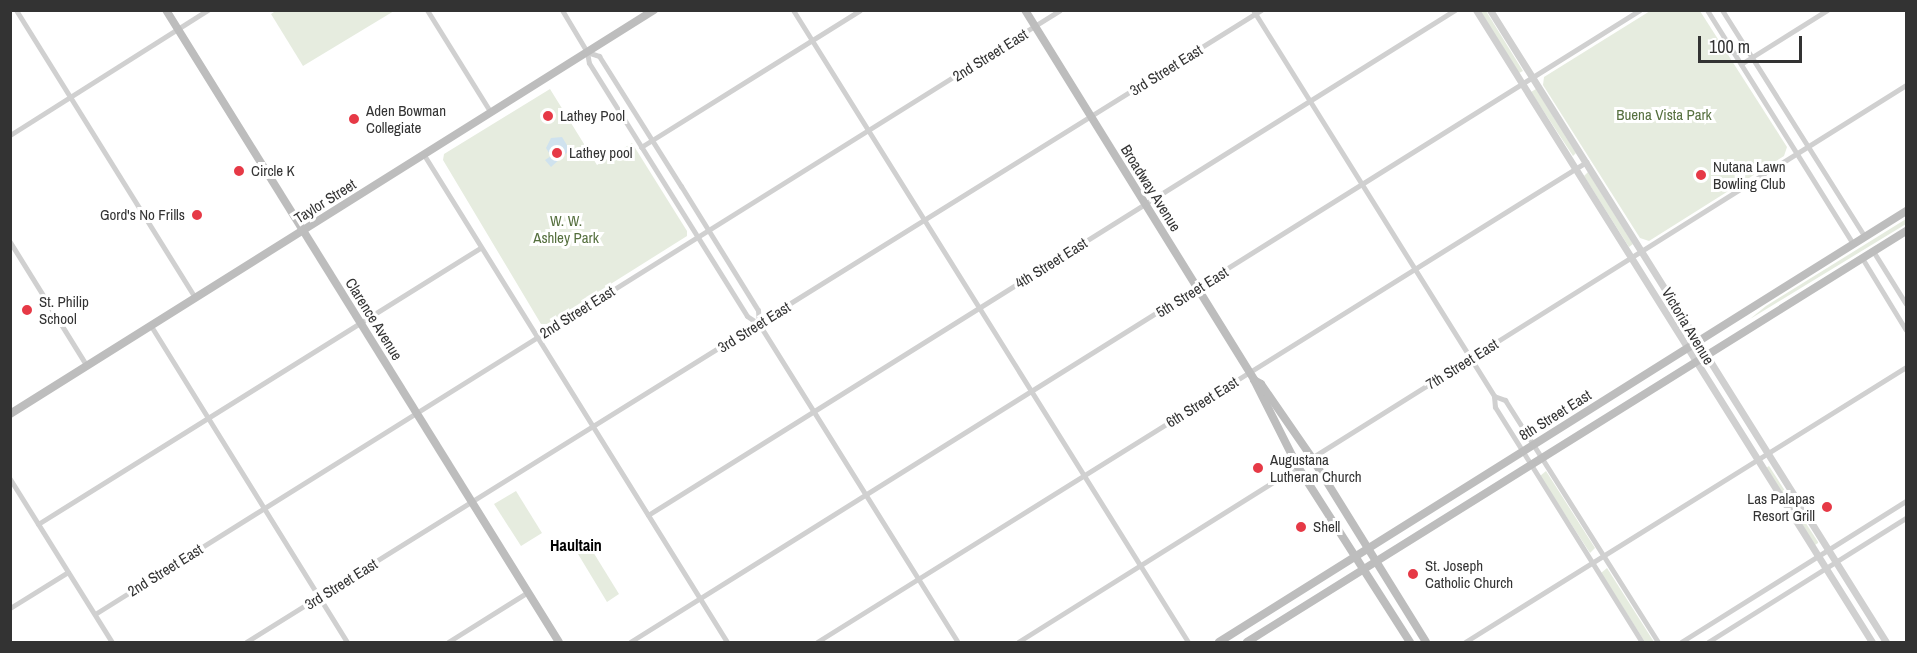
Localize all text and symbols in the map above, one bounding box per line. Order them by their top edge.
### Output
scale bar [1701,24,1804,62]
street label: 2nd Street East [949,25,1031,85]
text: 100 m [1709,34,1750,59]
street label: 3rd Street East [1126,41,1206,99]
place label: Aden Bowman Collegiate [366,101,446,136]
park label: Buena Vista Park [1616,106,1712,124]
place label: Lathey Pool [560,107,625,125]
marker: Lathey Pool [541,109,555,123]
marker: Aden Bowman Collegiate [347,112,361,126]
street label: Broadway Avenue [1117,141,1185,235]
place label: Lathey pool [569,144,633,162]
marker: Lathey pool [550,146,564,160]
place label: Nutana Lawn Bowling Club [1713,157,1785,192]
place label: Circle K [251,162,295,180]
marker: Circle K [232,164,246,178]
marker: Nutana Lawn Bowling Club [1694,168,1708,182]
street label: Taylor Street [291,175,359,227]
place label: Gord's No Frills [100,206,185,224]
marker: Gord's No Frills [190,208,204,222]
park label: W. W. Ashley Park [533,211,599,246]
street label: 4th Street East [1012,234,1090,292]
street label: 5th Street East [1153,263,1231,321]
street label: Clarence Avenue [341,274,407,364]
street label: 2nd Street East [536,282,618,342]
street label: Victoria Avenue [1658,284,1718,368]
place label: St. Philip School [39,292,89,327]
street label: 3rd Street East [714,298,794,356]
marker: St. Philip School [20,303,34,317]
street label: 7th Street East [1423,335,1501,393]
street label: 6th Street East [1163,373,1241,431]
street label: 8th Street East [1516,386,1594,444]
place label: Augustana Lutheran Church [1270,450,1362,485]
marker: Augustana Lutheran Church [1251,461,1265,475]
place label: Las Palapas Resort Grill [1747,489,1815,524]
marker: Las Palapas Resort Grill [1820,500,1834,514]
place label: Shell [1313,518,1340,536]
marker: Shell [1294,520,1308,534]
district label: Haultain [550,535,602,555]
street label: 2nd Street East [124,540,206,600]
street label: 3rd Street East [301,555,381,613]
place label: St. Joseph Catholic Church [1425,556,1513,591]
marker: St. Joseph Catholic Church [1406,567,1420,581]

